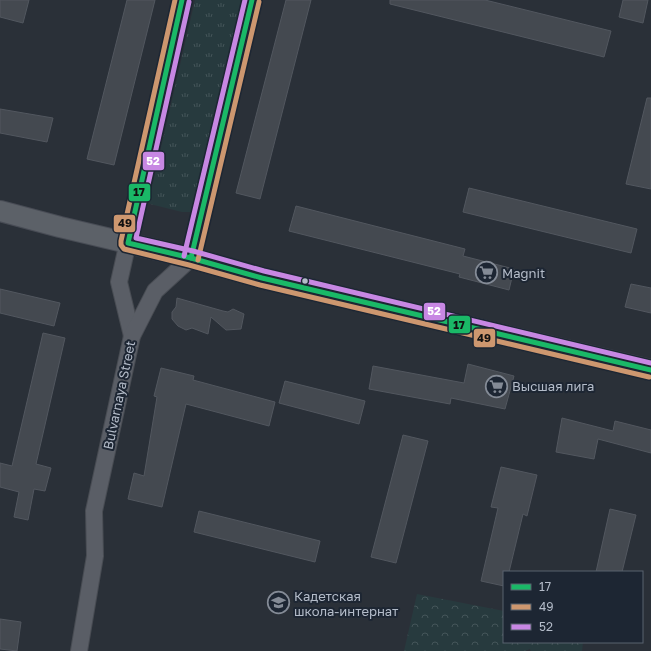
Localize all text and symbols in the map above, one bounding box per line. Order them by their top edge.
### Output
line badge: 52 [142,151,165,171]
text: 52 [146,154,160,167]
line badge: 17 [128,183,151,202]
text: 17 [133,185,145,198]
line badge: 49 [113,214,136,233]
text: 49 [118,216,132,229]
supermarket icon: Magnit [474,260,500,286]
place label: Magnit [502,265,545,281]
unlabelled marker [300,276,310,286]
line badge: 52 [423,302,446,321]
text: 52 [427,304,441,317]
line badge: 17 [448,315,471,334]
text: 17 [453,318,465,331]
line badge: 49 [473,328,496,348]
text: 49 [477,331,491,344]
street label: Bulvarnaya Street [100,339,138,451]
supermarket icon: Высшая лига [484,373,510,399]
place label: Высшая лига [512,378,594,394]
legend [503,571,643,643]
text: 17 [539,579,551,594]
place label: Кадетская школа-интернат [294,588,399,619]
school or university icon: Кадетская школа-интернат [266,590,292,616]
text: 49 [539,599,554,614]
text: 52 [539,619,553,634]

